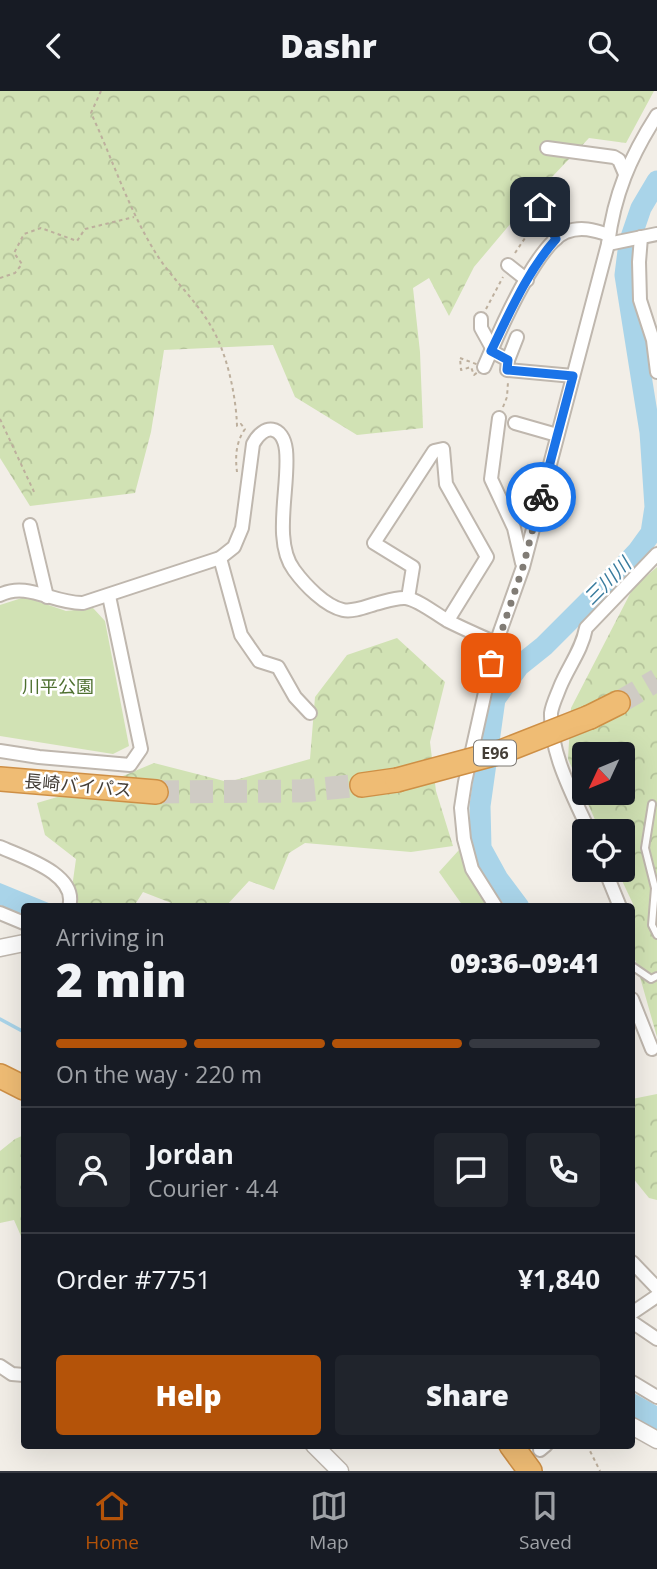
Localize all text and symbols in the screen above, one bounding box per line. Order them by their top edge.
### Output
text: Dashr [280,24,377,67]
icon: back [35,27,73,65]
icon: search [584,27,622,65]
pin [510,177,570,237]
icon: home [521,188,559,226]
courier [506,462,576,532]
icon: bike [522,478,560,516]
water label: 三川川 [578,550,638,610]
pin [461,633,521,693]
icon: bag [472,644,510,682]
park label: 川平公園 [22,674,94,698]
road number: E96 [474,741,516,765]
north arrow [572,742,635,805]
map controls [572,742,635,882]
street label: 長崎バイパス [23,768,133,802]
button: locate [572,819,635,882]
text: Arriving in [56,921,165,953]
text: 09:36–09:41 [450,945,600,981]
text: 2 min [56,948,187,1010]
text: On the way · 220 m [56,1058,262,1090]
button: person [56,1133,130,1207]
button: chat [434,1133,508,1207]
button: phone [526,1133,600,1207]
text: Jordan [148,1136,234,1172]
text: Courier · 4.4 [148,1172,278,1204]
text: Order #7751 [56,1261,211,1297]
text: ¥1,840 [518,1261,600,1297]
button: Help [56,1355,321,1435]
button: Share [335,1355,600,1435]
tab: Home [85,1487,139,1555]
tab: Map [309,1487,349,1555]
tab: Saved [519,1487,572,1555]

